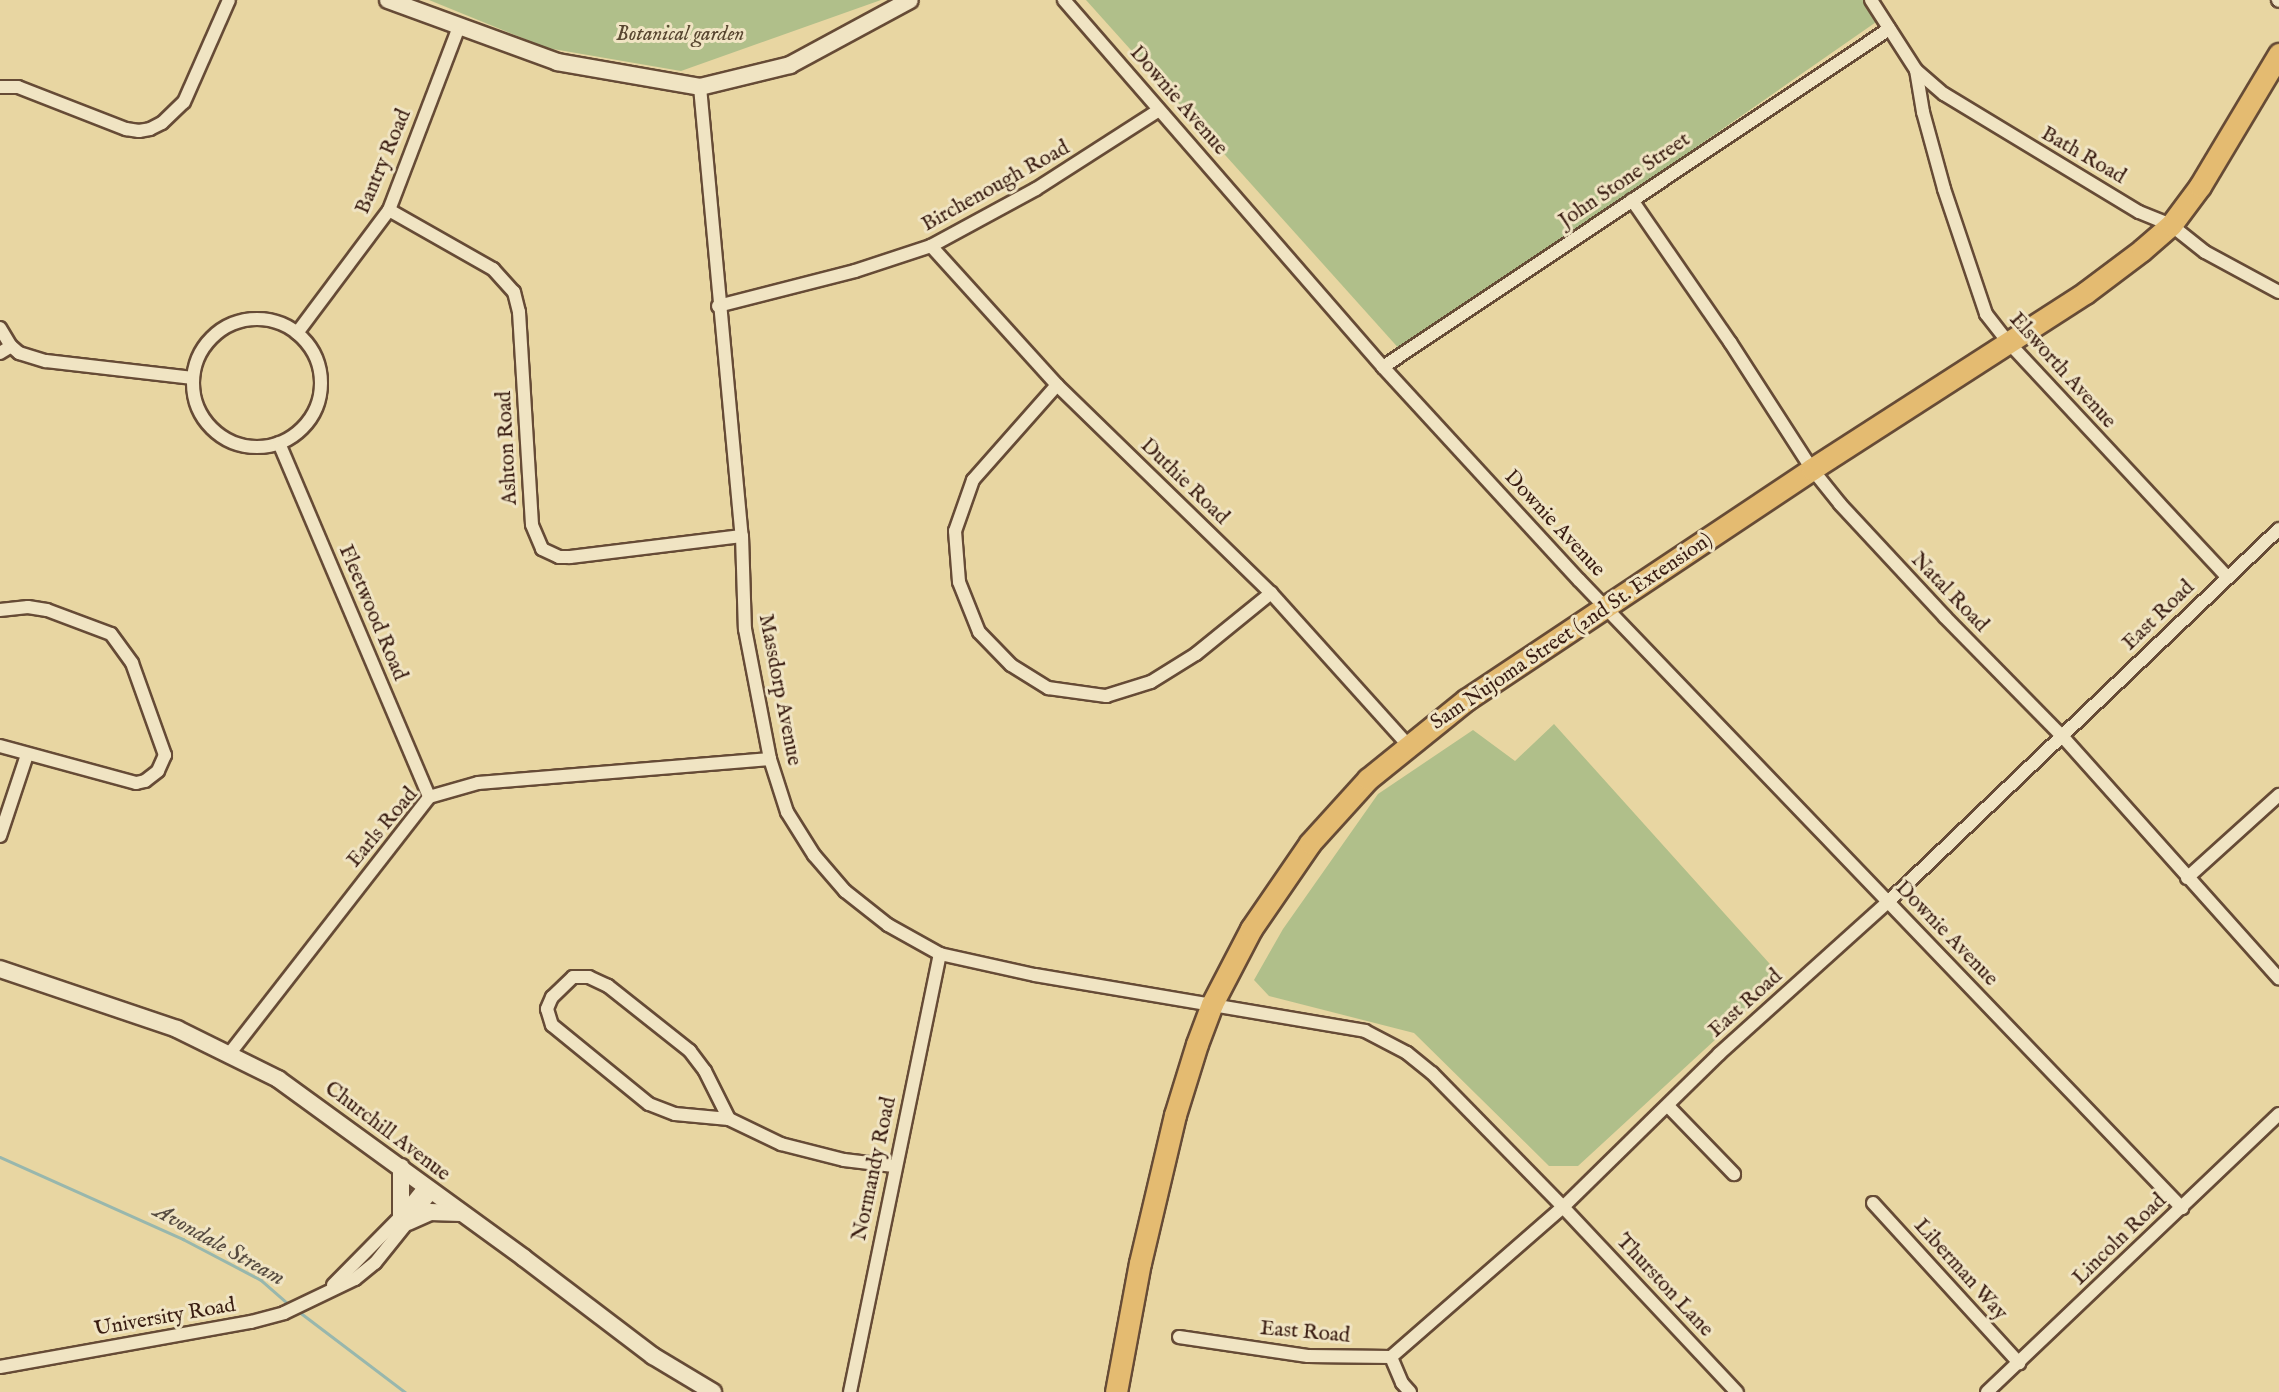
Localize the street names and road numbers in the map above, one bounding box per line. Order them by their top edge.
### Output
street label: Downie Avenue [1124,41,1232,161]
street label: Bantry Road [351,106,417,218]
street label: Bath Road [2036,122,2130,190]
street label: John Stone Street [1555,128,1695,234]
street label: Birchenough Road [918,136,1074,238]
street label: Elsworth Avenue [2003,308,2121,434]
street label: Ashton Road [492,390,524,506]
street label: Duthie Road [1134,434,1234,530]
street label: Downie Avenue [1498,465,1610,583]
street label: Sam Nujoma Street (2nd St. Extension) [1426,528,1718,736]
street label: Fleetwood Road [332,541,412,685]
street label: Natal Road [1905,548,1993,638]
street label: East Road [2118,576,2200,656]
street label: Massdorp Avenue [752,612,806,768]
street label: Earls Road [342,783,424,873]
street label: Downie Avenue [1889,876,2003,992]
street label: East Road [1704,964,1788,1044]
street label: Churchill Avenue [319,1077,455,1187]
street label: Normandy Road [847,1095,903,1243]
street label: Lincoln Road [2068,1189,2172,1291]
street label: Liberman Way [1908,1214,2012,1326]
street label: Thurston Lane [1610,1229,1718,1343]
street label: University Road [92,1293,238,1343]
street label: East Road [1259,1317,1351,1349]

